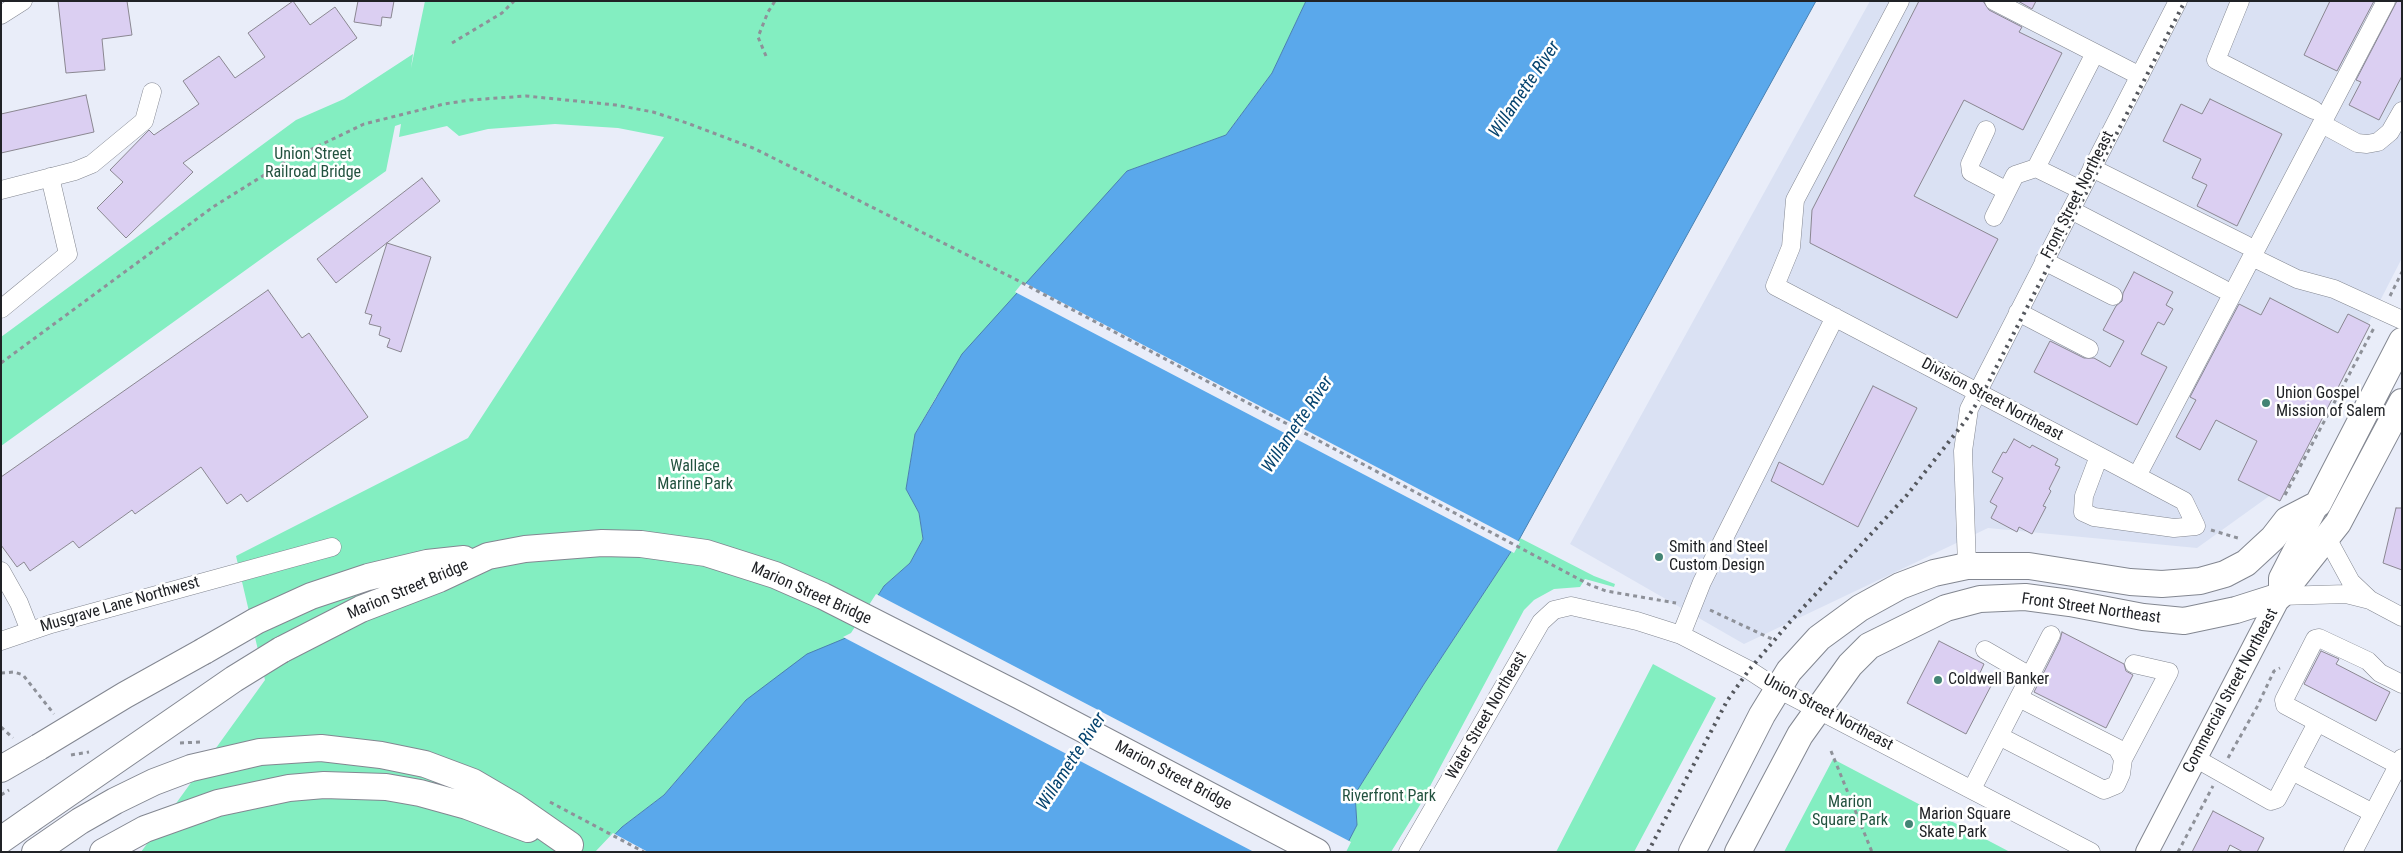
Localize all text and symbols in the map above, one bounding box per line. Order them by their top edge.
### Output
water label: Willamette River [1485,38,1565,142]
street label: Front Street Northeast [2038,128,2118,262]
park label: Union Street Railroad Bridge [265,145,361,183]
street label: Division Street Northeast [1918,354,2066,446]
water label: Willamette River [1258,373,1338,477]
place label: Union Gospel Mission of Salem [2276,384,2385,422]
marker: Union Gospel Mission of Salem [2260,397,2272,409]
park label: Wallace Marine Park [657,457,733,495]
place label: Smith and Steel Custom Design [1669,538,1768,576]
marker: Smith and Steel Custom Design [1653,551,1665,563]
street label: Marion Street Bridge [345,556,471,624]
street label: Marion Street Bridge [748,559,874,629]
street label: Musgrave Lane Northwest [38,573,202,637]
street label: Front Street Northeast [2020,590,2162,628]
street label: Commercial Street Northeast [2179,605,2283,777]
street label: Water Street Northeast [1443,649,1531,783]
place label: Coldwell Banker [1948,670,2049,690]
street label: Union Street Northeast [1760,671,1896,755]
marker: Coldwell Banker [1932,674,1944,686]
water label: Willamette River [1033,709,1111,815]
street label: Marion Street Bridge [1111,737,1235,815]
park label: Riverfront Park [1342,787,1436,807]
park label: Marion Square Park [1812,793,1888,831]
place label: Marion Square Skate Park [1919,805,2011,843]
marker: Marion Square Skate Park [1903,818,1915,830]

